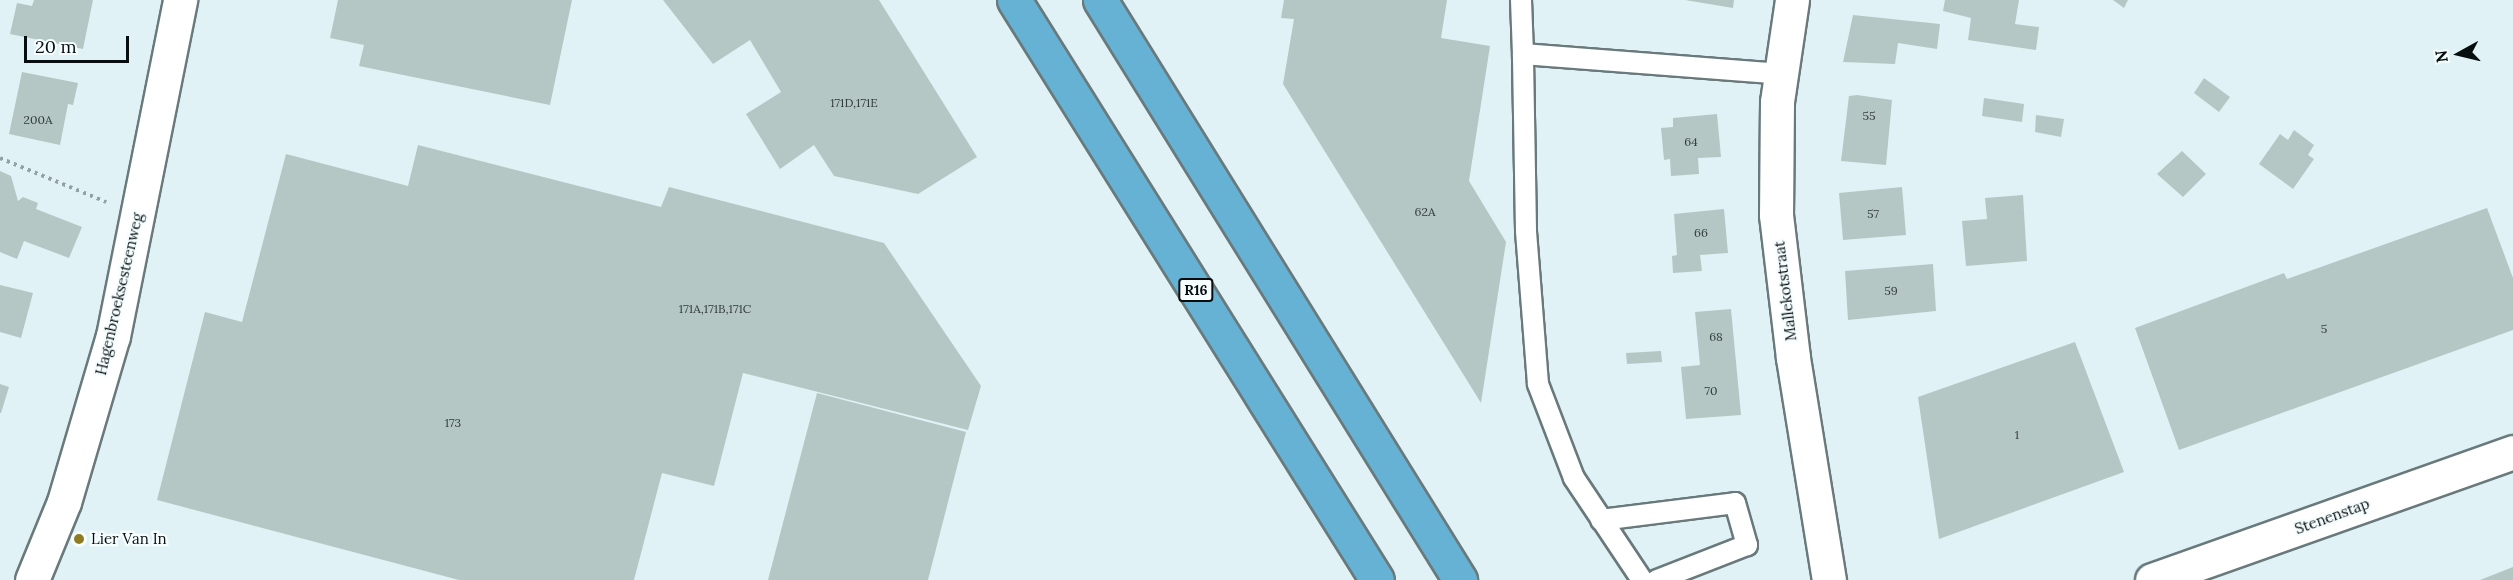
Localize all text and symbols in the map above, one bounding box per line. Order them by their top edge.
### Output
scale bar [27,24,132,62]
north arrow [2429,24,2489,84]
text: 20 m [35,35,77,58]
text: N [2430,49,2452,64]
house number: 171D,171E [830,96,878,110]
house number: 55 [1862,109,1876,123]
house number: 200A [24,113,52,127]
house number: 64 [1684,135,1698,149]
house number: 62A [1415,205,1435,219]
house number: 57 [1867,207,1879,221]
street label: Hagenbroeksesteenweg [92,211,146,377]
house number: 66 [1694,226,1708,240]
street label: Mallekotstraat [1770,240,1800,342]
road number: R16 [1178,279,1214,301]
house number: 59 [1884,284,1898,298]
house number: 171A,171B,171C [679,302,751,316]
house number: 5 [2321,322,2327,336]
house number: 68 [1709,330,1723,344]
house number: 70 [1705,384,1717,398]
house number: 173 [445,416,461,430]
house number: 1 [2015,428,2019,442]
street label: Stenenstap [2292,494,2372,538]
place label: Lier Van In [91,530,167,548]
marker: Lier Van In [72,532,86,546]

